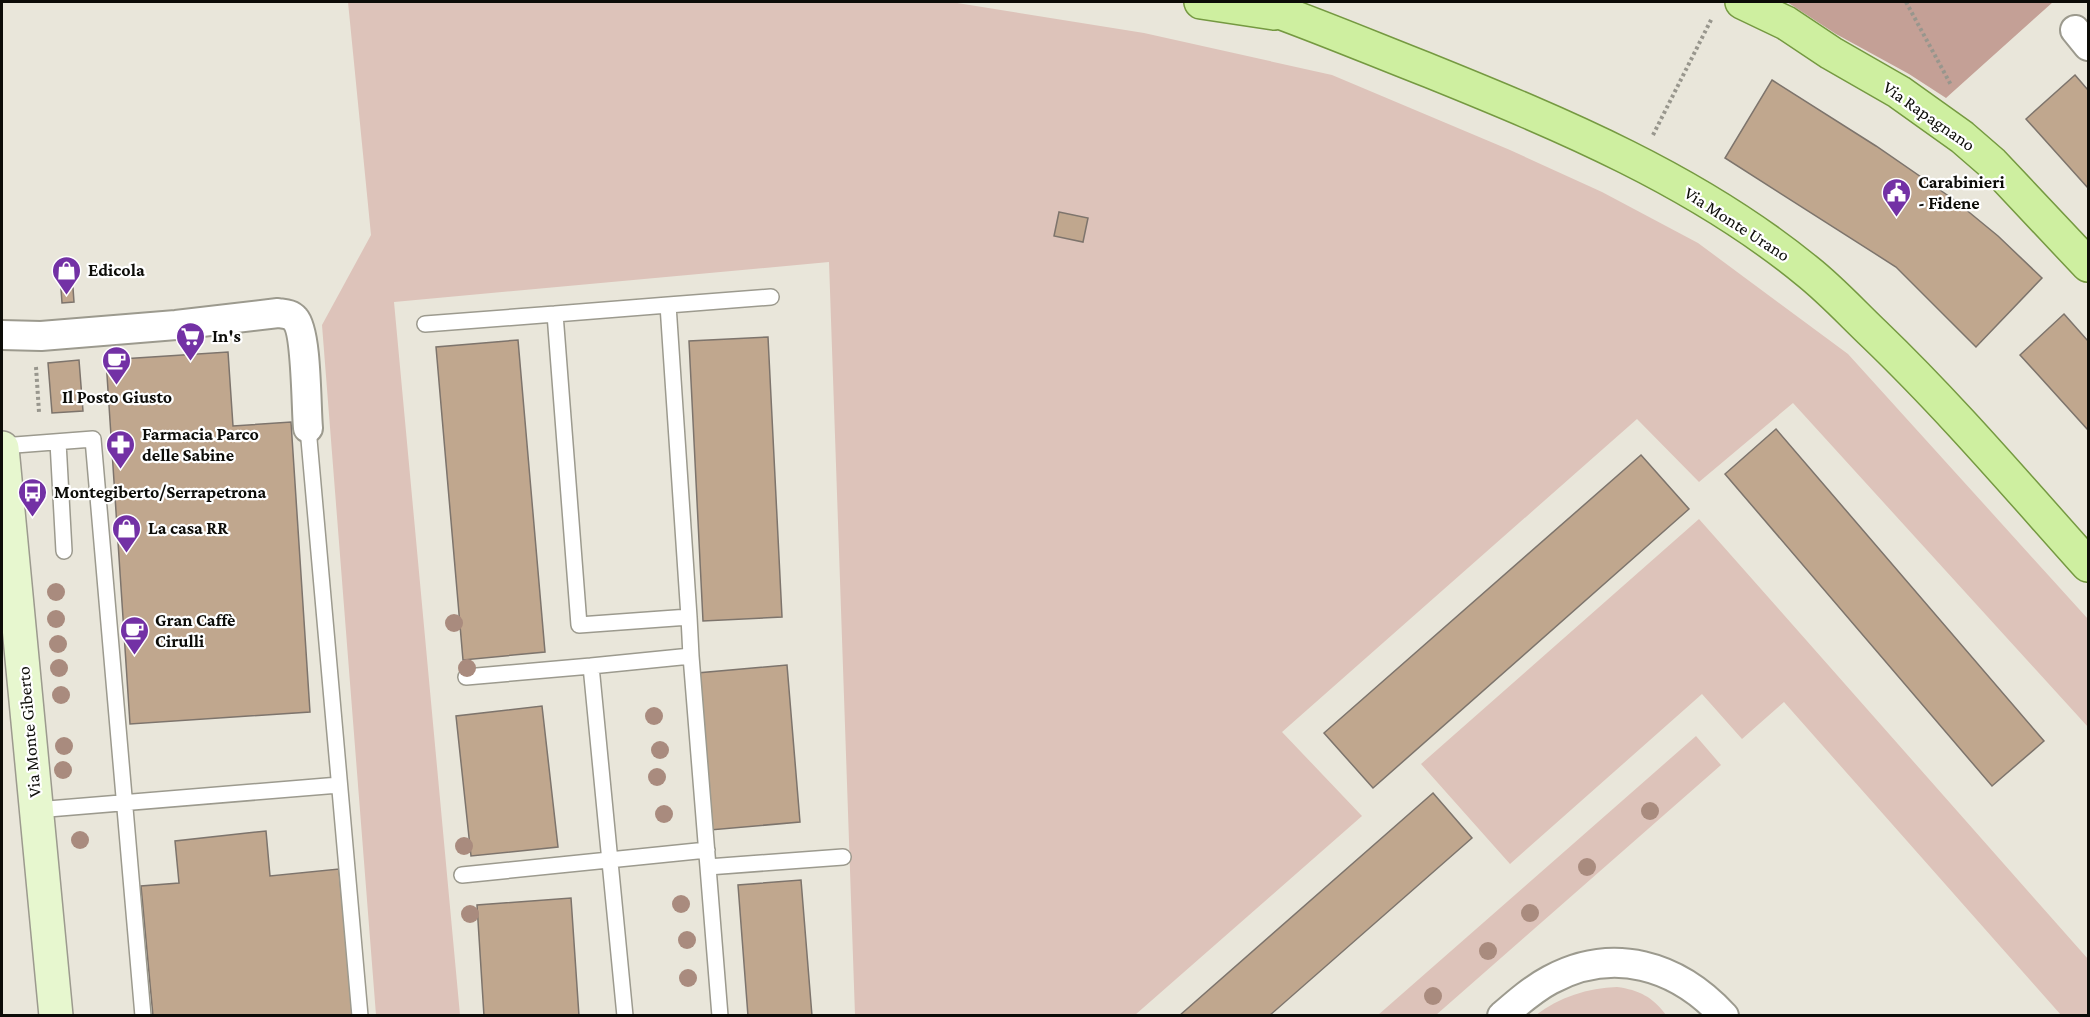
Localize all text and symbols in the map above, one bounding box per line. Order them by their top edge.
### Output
street label: Via Rapagnano [1879,77,1979,155]
place label: Carabinieri - Fidene [1918,172,2005,213]
public building icon: Carabinieri - Fidene [1881,176,1913,218]
street label: Via Monte Urano [1681,182,1794,266]
shop icon: Edicola [51,254,83,296]
place label: Edicola [88,260,145,280]
supermarket icon: In's [175,320,207,362]
place label: In's [212,326,241,346]
cafe icon: Il Posto Giusto [101,344,133,386]
place label: Il Posto Giusto [62,387,172,407]
place label: Farmacia Parco delle Sabine [142,424,259,465]
pharmacy icon: Farmacia Parco delle Sabine [105,428,137,470]
bus stop icon: Montegiberto/Serrapetrona [17,476,49,518]
place label: Montegiberto/Serrapetrona [54,482,267,502]
shop icon: La casa RR [111,512,143,554]
place label: La casa RR [148,518,229,538]
place label: Gran Caffè Cirulli [155,610,236,651]
cafe icon: Gran Caffè Cirulli [118,614,150,656]
street label: Via Monte Giberto [13,666,45,798]

